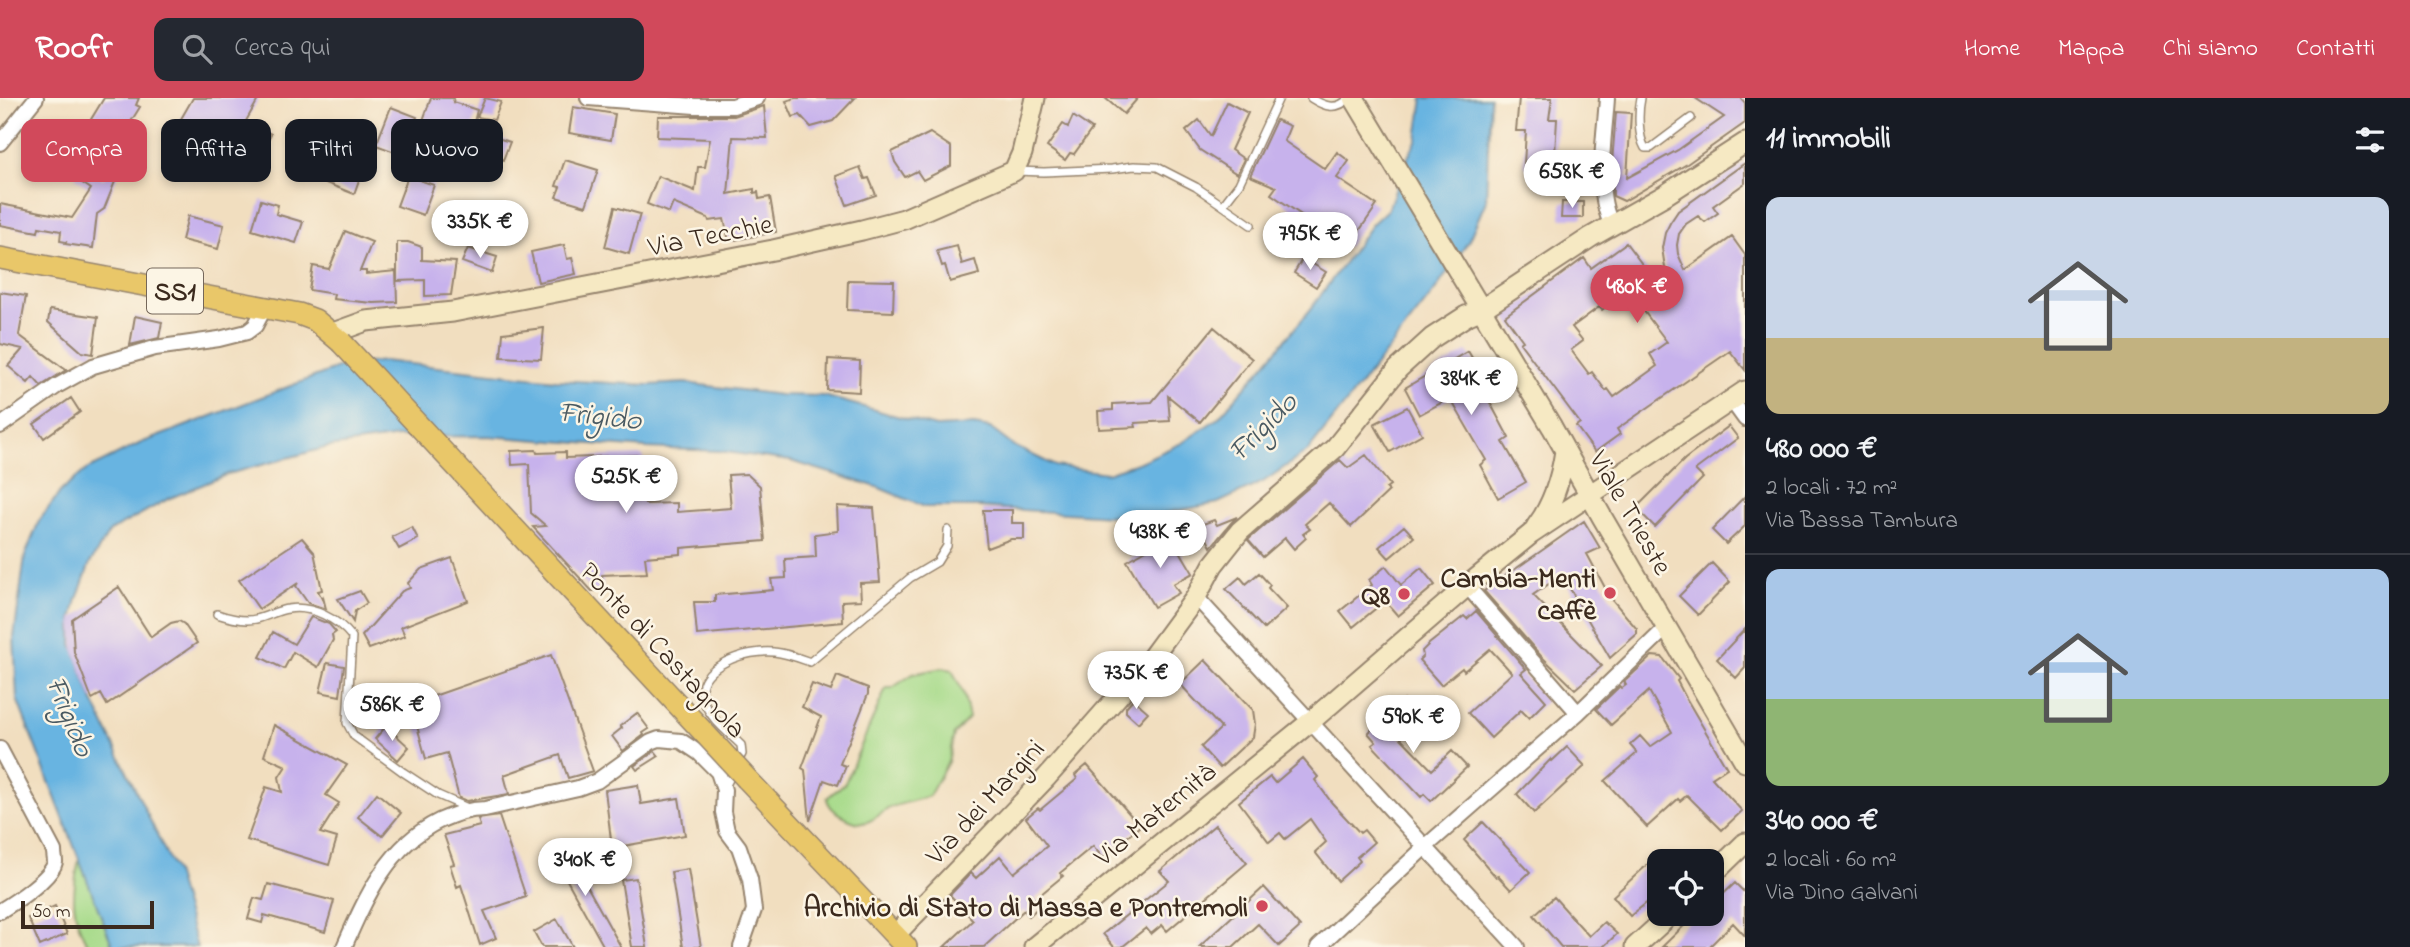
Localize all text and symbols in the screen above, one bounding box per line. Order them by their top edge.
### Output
search box [154,18,644,81]
text: Roofr [35,25,112,73]
icon: search [178,30,216,68]
text: Cerca qui [234,30,330,68]
text: Home [1964,32,2020,67]
text: Mappa [2058,32,2125,67]
text: Chi siamo [2163,32,2258,67]
text: Contatti [2296,32,2375,67]
text: 11 immobili [1766,118,1891,162]
chip: Compra [21,119,147,182]
chip: Affitta [161,119,271,182]
chip: Filtri [285,119,377,182]
chip: Nuovo [391,119,503,182]
icon: filters [2351,121,2389,159]
pin: 658K € [1515,150,1629,210]
text: 658K € [1540,156,1604,189]
pin: 335K € [423,200,537,260]
street label: Via Tecchie [644,205,777,270]
text: 335K € [447,206,513,239]
pin: 795K € [1253,212,1367,272]
text: 795K € [1279,218,1341,251]
icon: home [2015,243,2141,369]
pin: 480K € [1580,266,1694,325]
road number: SS1 [147,268,203,314]
text: 480K € [1607,271,1667,304]
pin: 384K € [1414,358,1528,417]
text: 384K € [1441,363,1501,396]
water label: Frigido [1219,382,1310,473]
water label: Frigido [556,392,645,444]
text: 480 000 € [1766,428,1877,472]
street label: Viale Trieste [1576,443,1681,584]
pin: 525K € [569,456,683,515]
text: 525K € [591,461,661,494]
text: 2 locali · 72 m² [1766,472,1897,505]
text: Via Bassa Tambura [1766,505,1958,538]
pin: 438K € [1103,510,1217,570]
text: 438K € [1130,516,1190,549]
street label: Ponte di Castagnola [568,554,754,749]
place label: Cambia-Menti caffè [1441,560,1597,633]
place label: Q8 [1361,577,1390,618]
marker: Cambia-Menti caffè [1602,585,1618,601]
marker: Q8 [1396,586,1412,602]
icon: home [2015,615,2141,741]
pin: 735K € [1079,652,1193,711]
text: 735K € [1103,657,1169,690]
water label: Frigido [32,670,105,765]
pin: 586K € [335,684,449,743]
text: 586K € [360,689,424,722]
pin: 590K € [1356,696,1470,755]
text: 590K € [1382,701,1444,734]
street label: Via dei Margini [917,731,1056,876]
street label: Via Maternità [1085,754,1226,879]
text: 340 000 € [1766,800,1879,844]
pin: 340K € [528,838,642,898]
text: 340K € [554,844,616,877]
text: 2 locali · 60 m² [1766,844,1897,877]
map controls [1647,849,1724,926]
button: locate [1647,849,1724,926]
text: Via Dino Galvani [1766,877,1918,910]
place label: Archivio di Stato di Massa e Pontremoli [804,889,1248,930]
scale bar [21,898,154,930]
marker: Archivio di Stato di Massa e Pontremoli [1254,898,1270,914]
text: 50 m [32,899,71,926]

